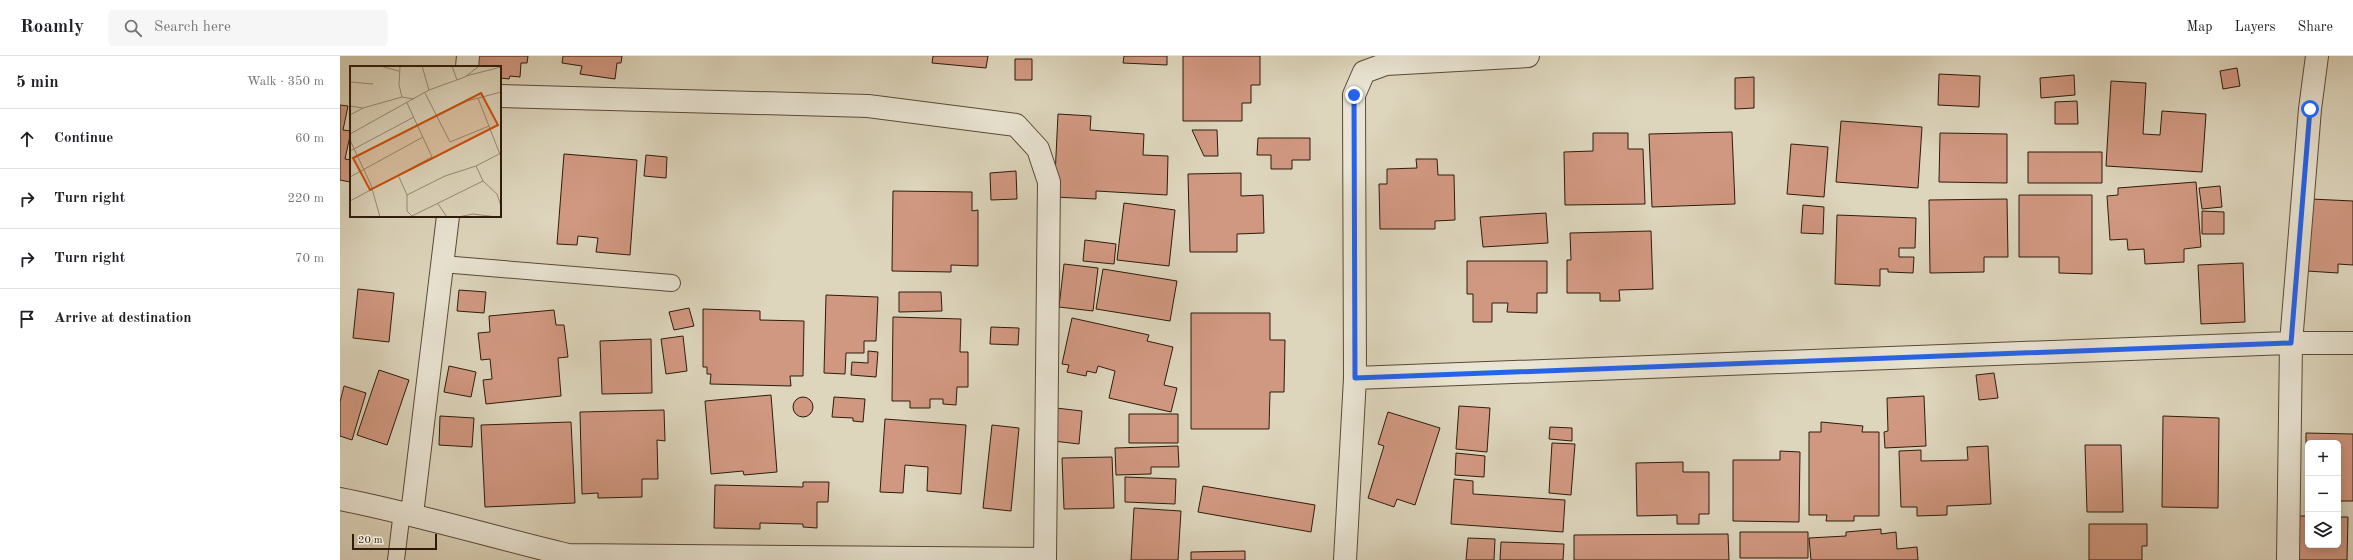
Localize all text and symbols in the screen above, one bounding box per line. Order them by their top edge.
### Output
search box [108,10,388,46]
icon: search [122,17,144,39]
text: Roamly [20,18,84,37]
text: Search here [154,20,231,35]
text: Map [2187,20,2213,34]
text: Layers [2235,20,2276,34]
text: Share [2298,20,2333,34]
inset map [350,66,501,217]
text: 5 min [16,74,59,91]
text: Walk · 350 m [247,75,324,88]
route end [1345,86,1363,104]
route start [2301,100,2319,118]
icon: ahead [16,128,38,150]
text: Continue [54,131,113,146]
text: 60 m [295,132,324,145]
icon: right [16,188,38,210]
text: Turn right [54,191,125,206]
text: 220 m [287,192,324,205]
icon: right [16,248,38,270]
text: Turn right [54,251,125,266]
text: 70 m [295,252,324,265]
icon: arrive [16,308,38,330]
text: Arrive at destination [54,311,192,326]
map controls [2305,440,2341,548]
button: + [2305,440,2341,476]
button: − [2305,476,2341,512]
button: layers [2305,512,2341,548]
scale bar [352,532,437,551]
text: 20 m [358,535,383,546]

